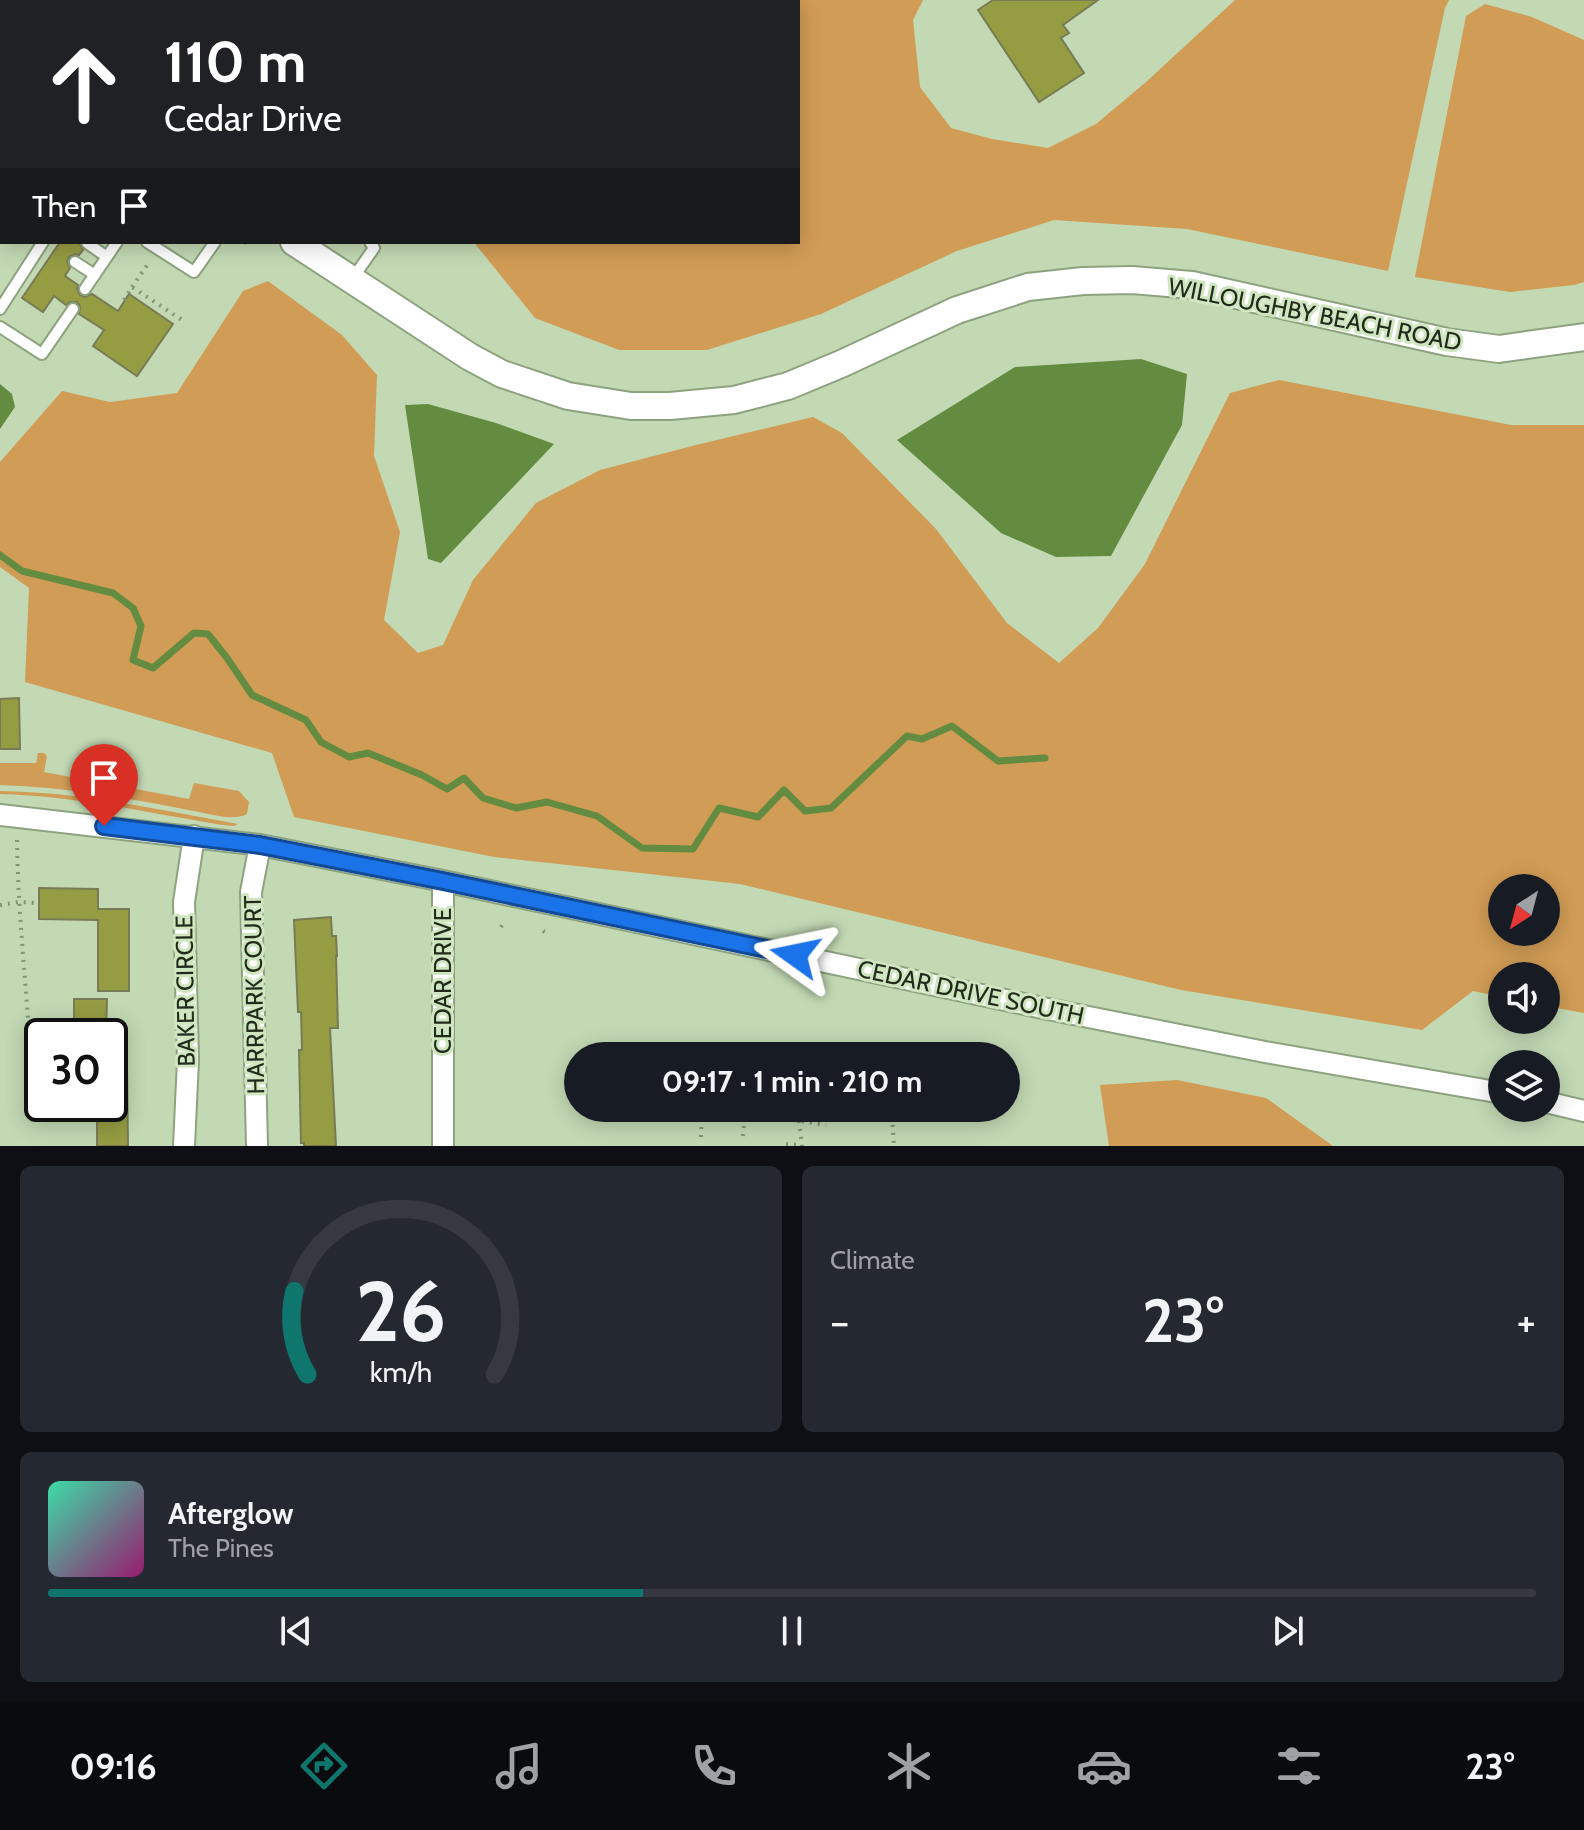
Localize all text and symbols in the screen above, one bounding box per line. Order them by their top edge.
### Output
text: 110 m [164,28,306,96]
icon: ahead [32,32,136,136]
text: Cedar Drive [164,96,342,140]
icon: arrive [112,184,156,228]
text: Then [32,188,96,225]
street label: WILLOUGHBY BEACH ROAD [1166,271,1464,357]
pin [70,744,138,826]
icon: arrive [82,756,126,800]
north arrow [1488,874,1560,946]
map controls [1488,874,1560,1122]
street label: HARRPARK COURT [238,895,270,1095]
street label: CEDAR DRIVE [428,908,457,1054]
position arrow [753,913,837,997]
street label: BAKER CIRCLE [169,915,201,1067]
street label: CEDAR DRIVE SOUTH [855,954,1087,1030]
button: sound [1488,962,1560,1034]
speed limit sign: 30 [24,1018,128,1122]
button: layers [1488,1050,1560,1122]
text: 09:17 · 1 min · 210 m [662,1063,922,1100]
text: Climate [830,1244,915,1276]
text: 26 [356,1261,446,1362]
text: 23° [1142,1284,1224,1357]
text: − [830,1295,849,1348]
text: + [1517,1295,1536,1348]
text: km/h [370,1354,432,1389]
text: Afterglow [168,1495,294,1532]
text: The Pines [168,1532,274,1564]
icon: previous [274,1609,318,1653]
icon: pause [770,1609,814,1653]
icon: next [1266,1609,1310,1653]
icon: directions [296,1738,352,1794]
icon: music [491,1738,547,1794]
icon: phone [686,1738,742,1794]
icon: climate [881,1738,937,1794]
icon: car [1076,1738,1132,1794]
icon: filters [1271,1738,1327,1794]
text: 09:16 [69,1744,157,1788]
text: 23° [1466,1744,1514,1788]

